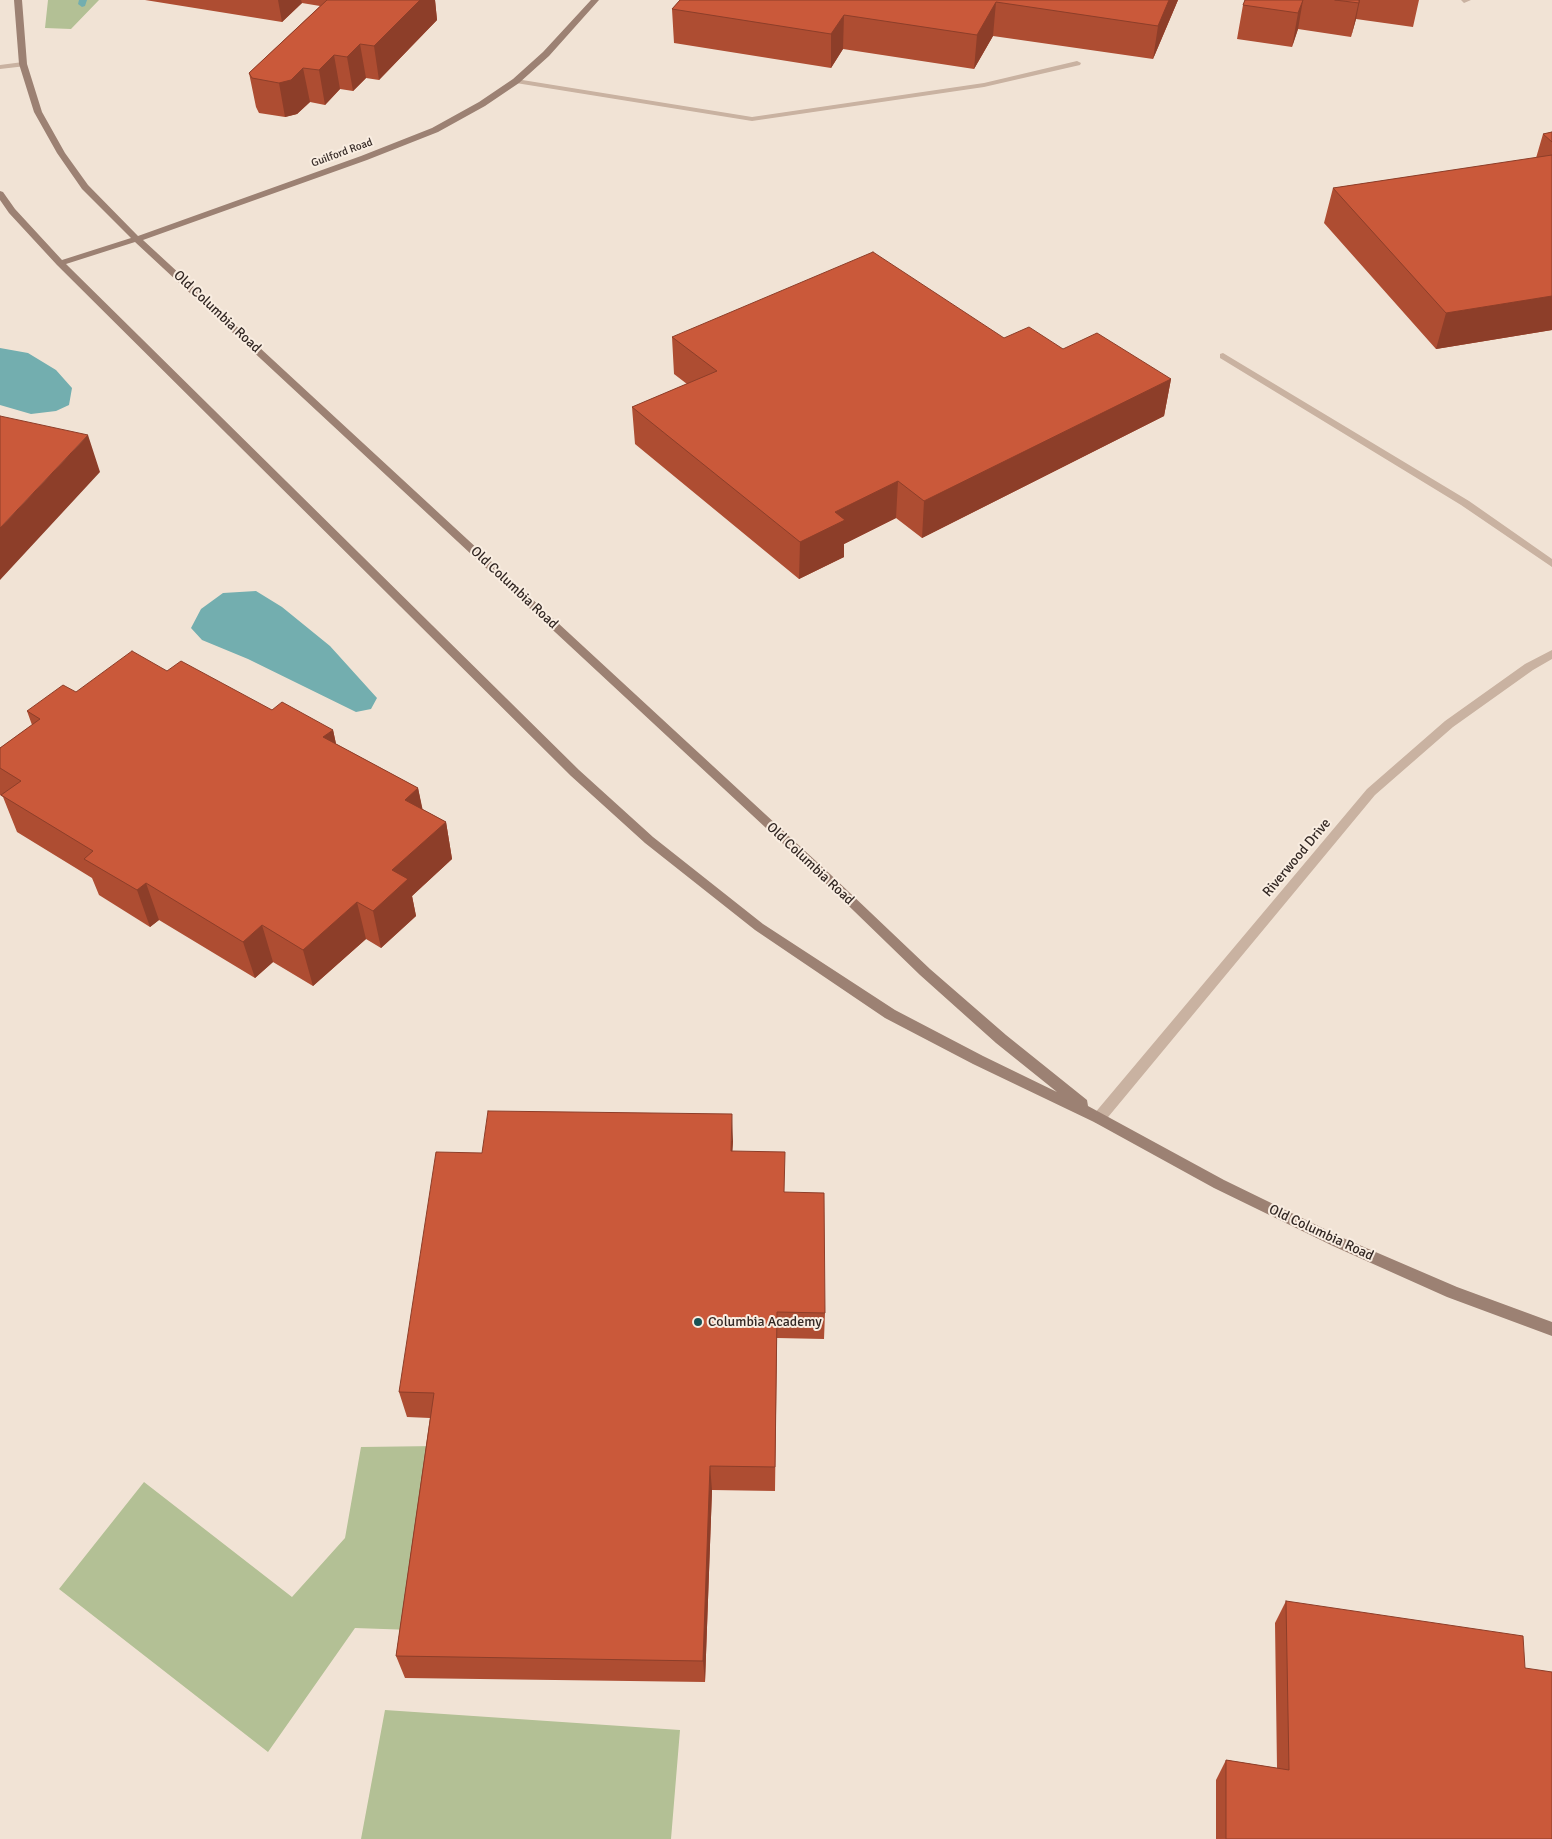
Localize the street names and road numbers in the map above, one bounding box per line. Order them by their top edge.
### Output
street label: Guilford Road [310,136,374,170]
street label: Old Columbia Road [170,267,264,357]
street label: Old Columbia Road [467,543,561,633]
street label: Riverwood Drive [1259,815,1335,901]
street label: Old Columbia Road [763,819,857,909]
street label: Old Columbia Road [1266,1201,1376,1265]

